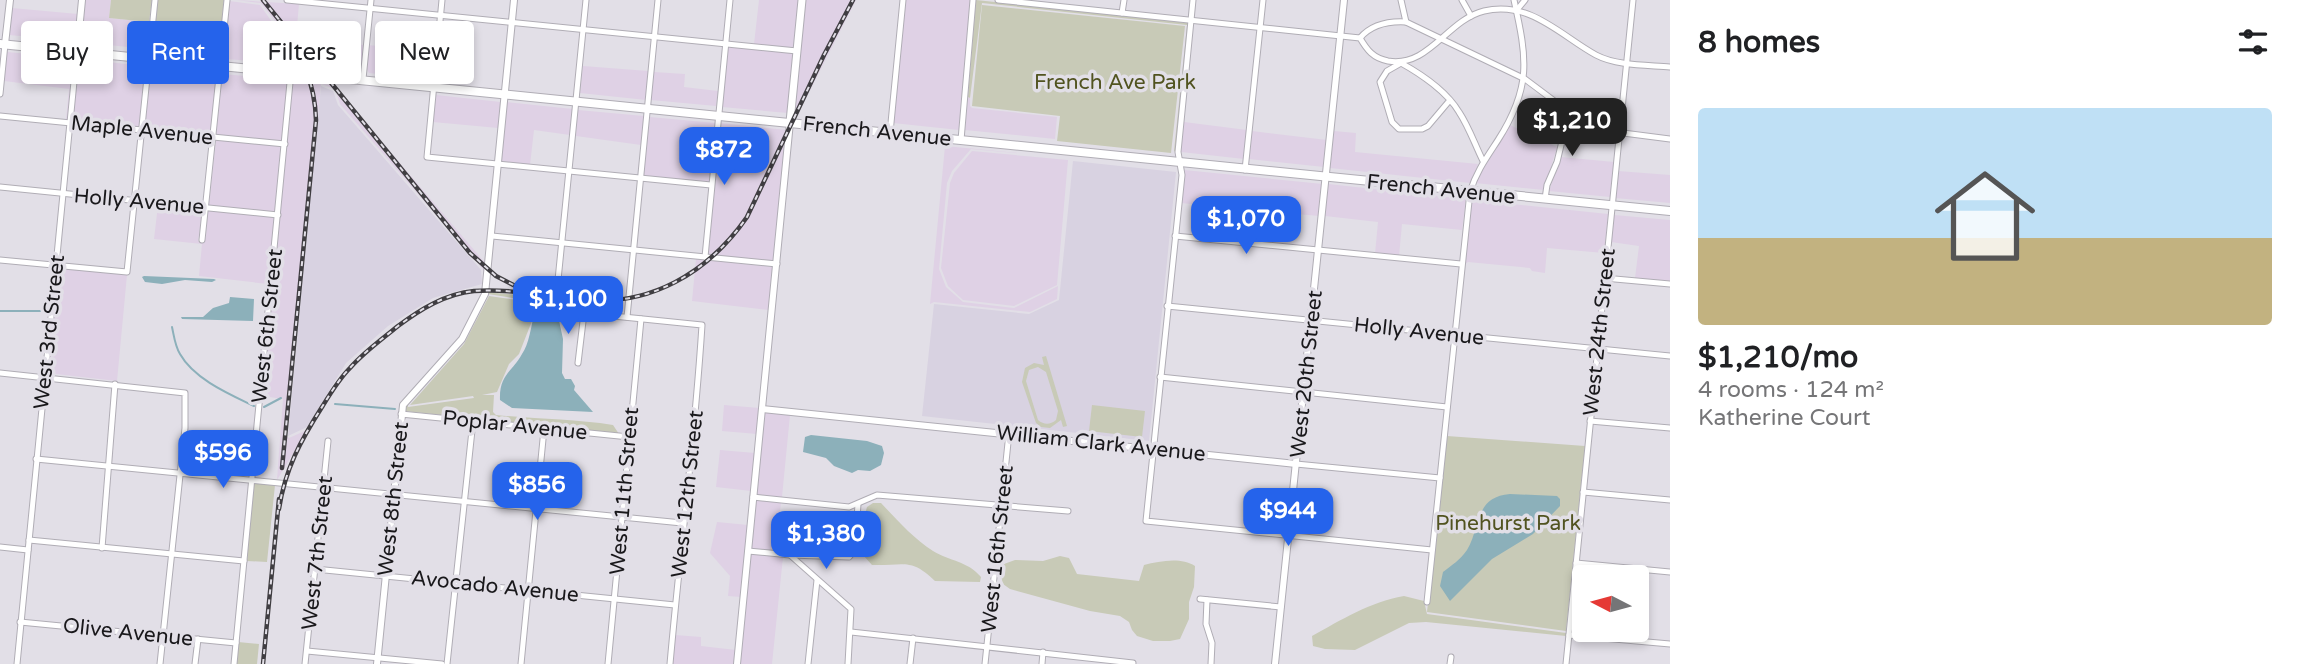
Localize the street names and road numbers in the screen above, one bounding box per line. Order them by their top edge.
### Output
street label: Maple Avenue [69,111,215,150]
street label: French Avenue [801,111,953,152]
street label: French Avenue [1365,169,1517,210]
street label: Holly Avenue [73,183,205,220]
street label: West 24th Street [1578,247,1621,417]
street label: West 6th Street [247,248,288,405]
street label: West 3rd Street [29,254,70,411]
street label: West 20th Street [1285,289,1328,459]
street label: Holly Avenue [1353,312,1485,351]
street label: Poplar Avenue [441,405,589,446]
street label: West 11th Street [605,406,644,576]
street label: West 12th Street [666,409,709,579]
street label: William Clark Avenue [995,420,1207,467]
street label: West 8th Street [373,421,414,578]
street label: West 16th Street [976,464,1019,634]
street label: West 7th Street [297,475,338,632]
street label: Avocado Avenue [410,565,580,608]
street label: Olive Avenue [62,613,194,652]

